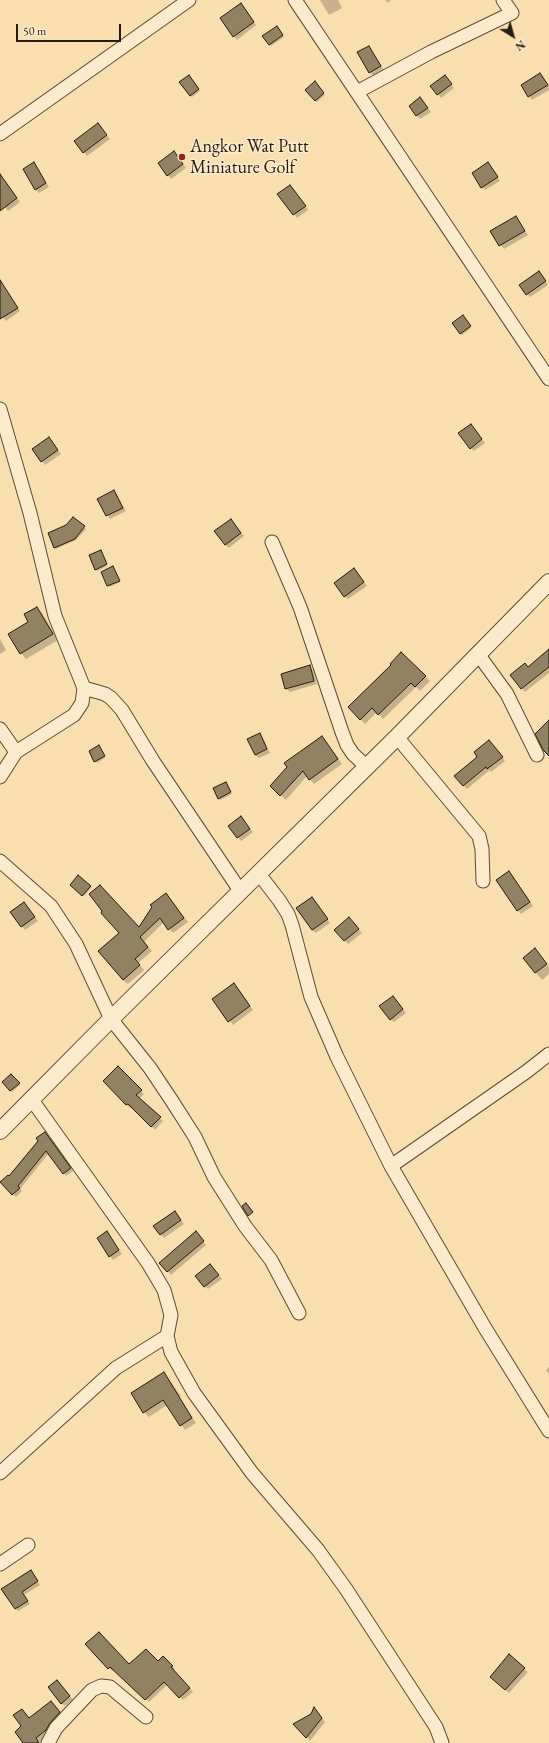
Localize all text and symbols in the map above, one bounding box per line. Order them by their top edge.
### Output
scale bar [18,16,123,42]
north arrow [493,16,533,56]
text: 50 m [23,23,46,39]
text: N [512,37,528,54]
place label: Angkor Wat Putt Miniature Golf [190,136,309,178]
marker: Angkor Wat Putt Miniature Golf [177,152,187,162]

